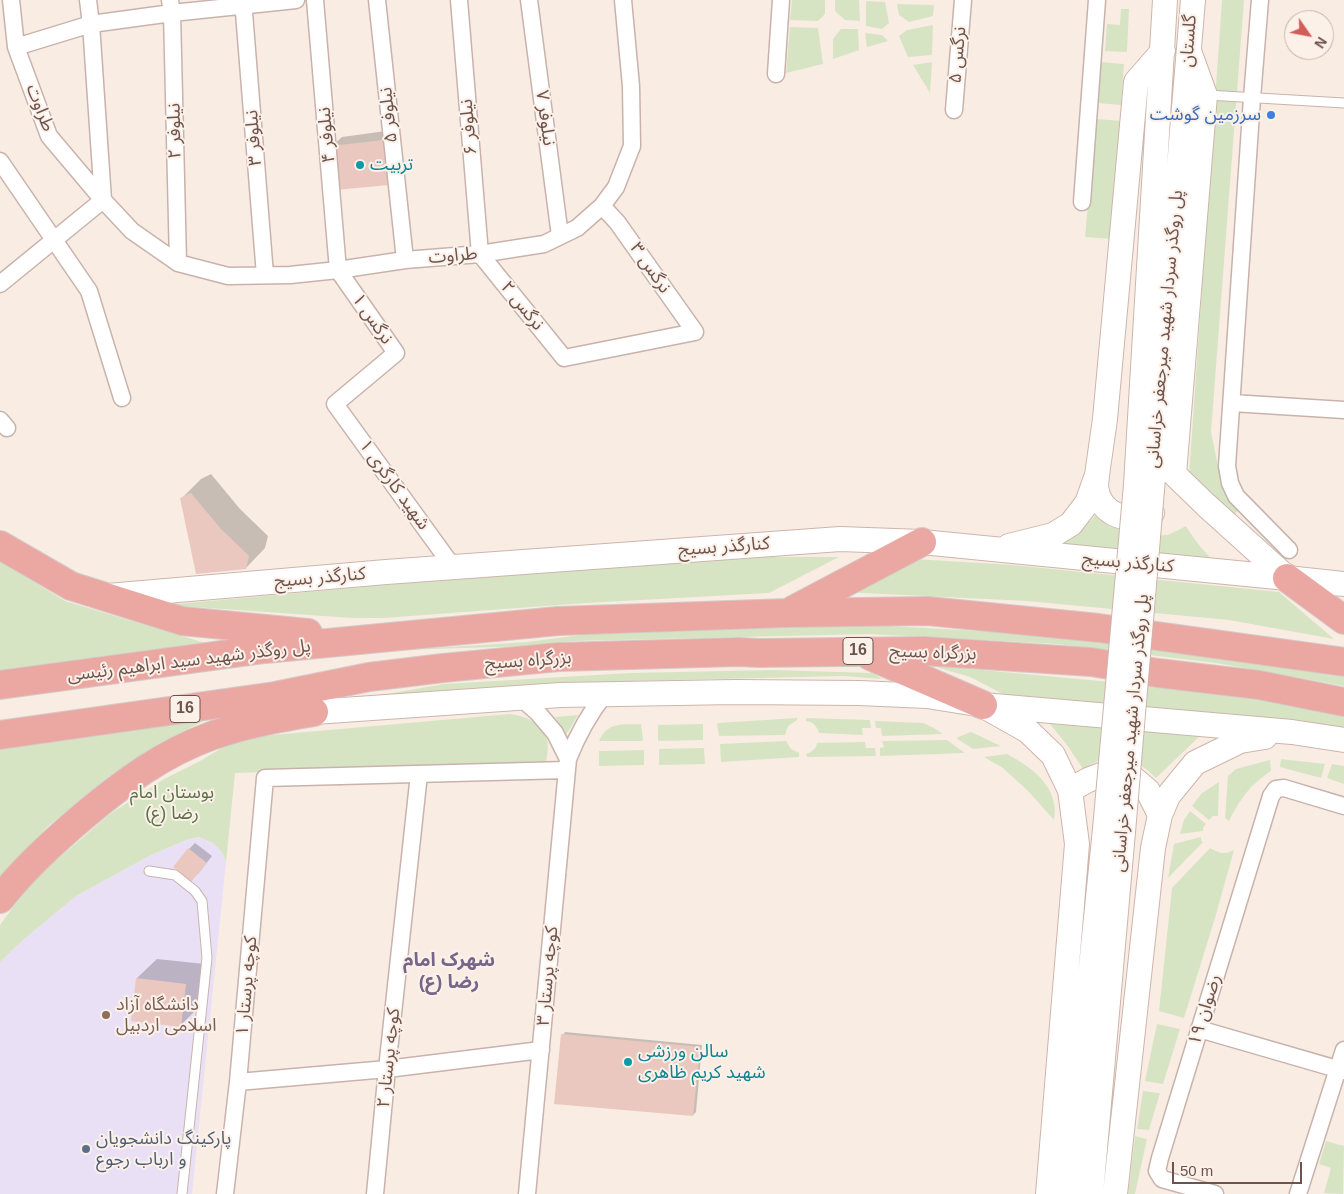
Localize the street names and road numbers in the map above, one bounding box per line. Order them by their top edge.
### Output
street label: گلستان [1176,14,1202,68]
street label: نرگس ۵ [945,26,971,84]
street label: طراوت [21,81,59,135]
street label: نیلوفر ۵ [375,86,403,144]
street label: نیلوفر ۷ [530,89,560,147]
street label: نیلوفر ۶ [456,98,482,156]
street label: نیلوفر ۲ [164,103,186,159]
street label: نیلوفر ۴ [314,106,340,164]
street label: نیلوفر ۳ [241,109,267,167]
street label: پل روگذر سردار شهید میرجعفر خراسانی [1142,189,1188,469]
street label: نرگس ۳ [625,239,675,297]
street label: طراوت [428,243,478,269]
street label: نرگس ۲ [496,277,548,335]
street label: نرگس ۱ [347,290,397,348]
street label: شهید کارگری ۱ [354,436,434,534]
street label: کنارگذر بسیج [677,533,771,561]
street label: کنارگذر بسیج [1081,548,1175,578]
street label: کنارگذر بسیج [273,563,367,593]
street label: پل روگذر سردار شهید میرجعفر خراسانی [1108,593,1154,873]
street label: پل روگذر شهید سید ابراهیم رئیسی [66,635,312,687]
road number: 16 [843,637,873,664]
street label: بزرگراه بسیج [889,641,977,665]
street label: بزرگراه بسیج [484,647,572,675]
road number: 16 [170,696,200,722]
street label: کوچه پرستار ۳ [533,925,563,1027]
street label: کوچه پرستار ۱ [232,935,262,1037]
street label: رضوان ۱۹ [1184,972,1226,1048]
street label: کوچه پرستار ۲ [373,1007,405,1109]

